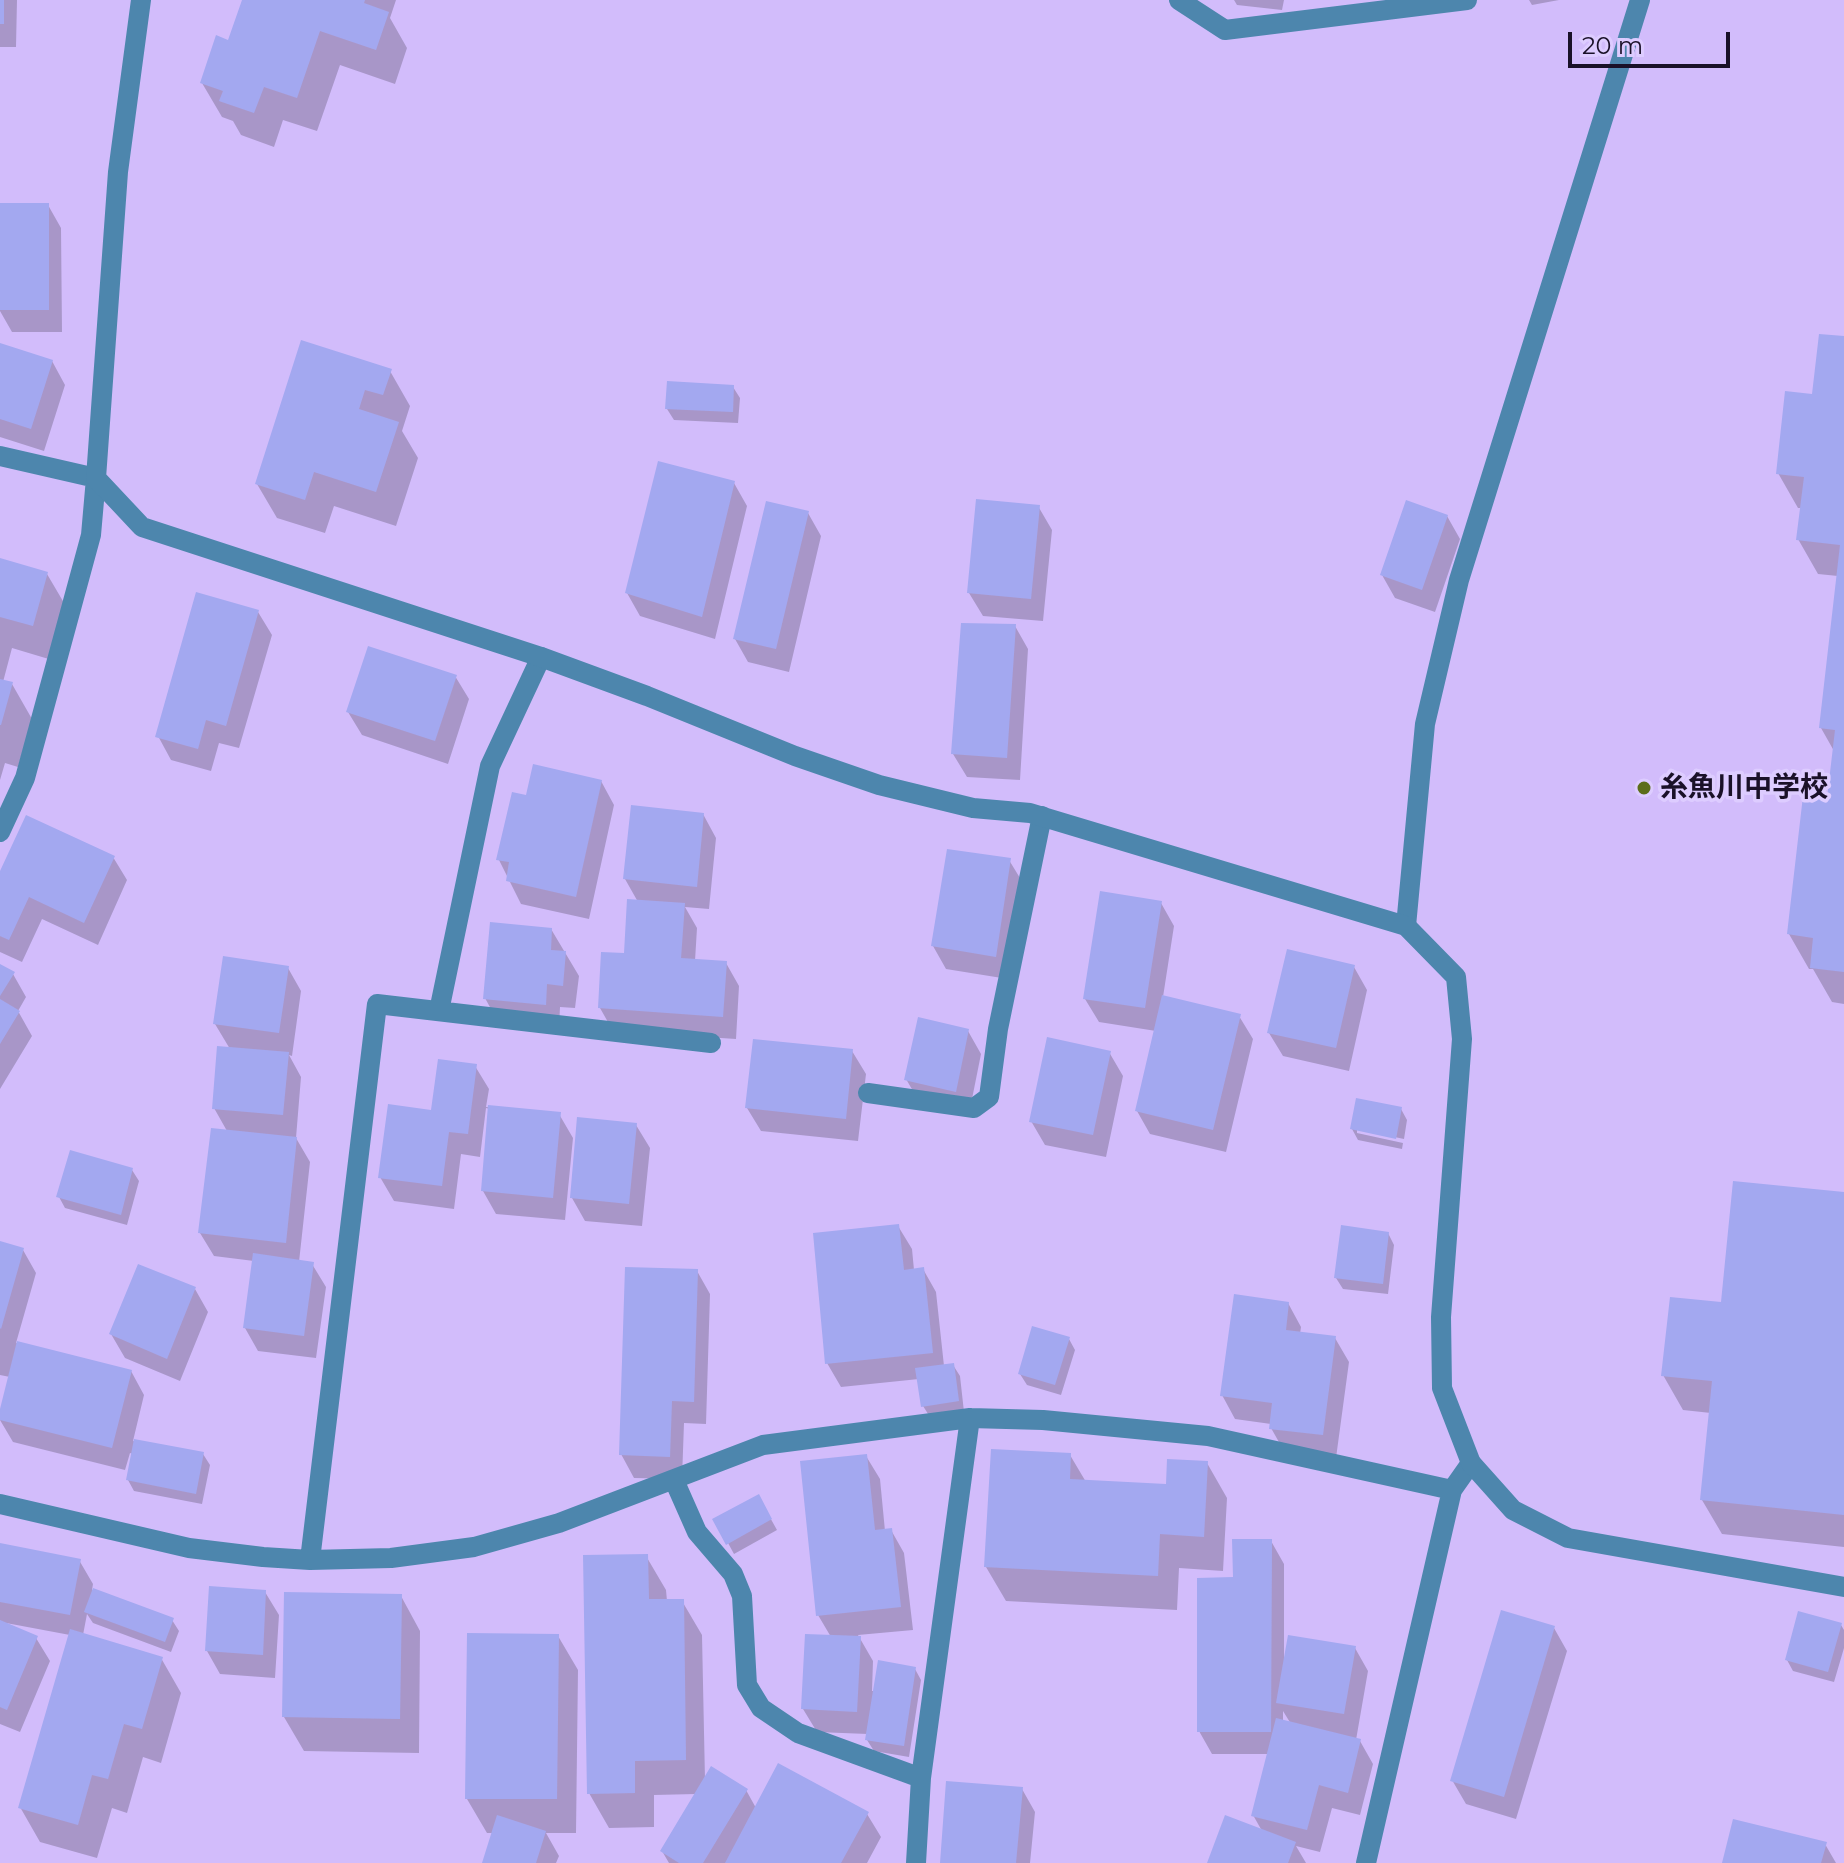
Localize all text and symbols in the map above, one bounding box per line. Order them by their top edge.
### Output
scale bar [1572,16,1734,66]
text: 20 m [1582,31,1643,60]
place label: 糸魚川中学校 [1660,771,1828,805]
marker: 糸魚川中学校 [1635,779,1653,797]

